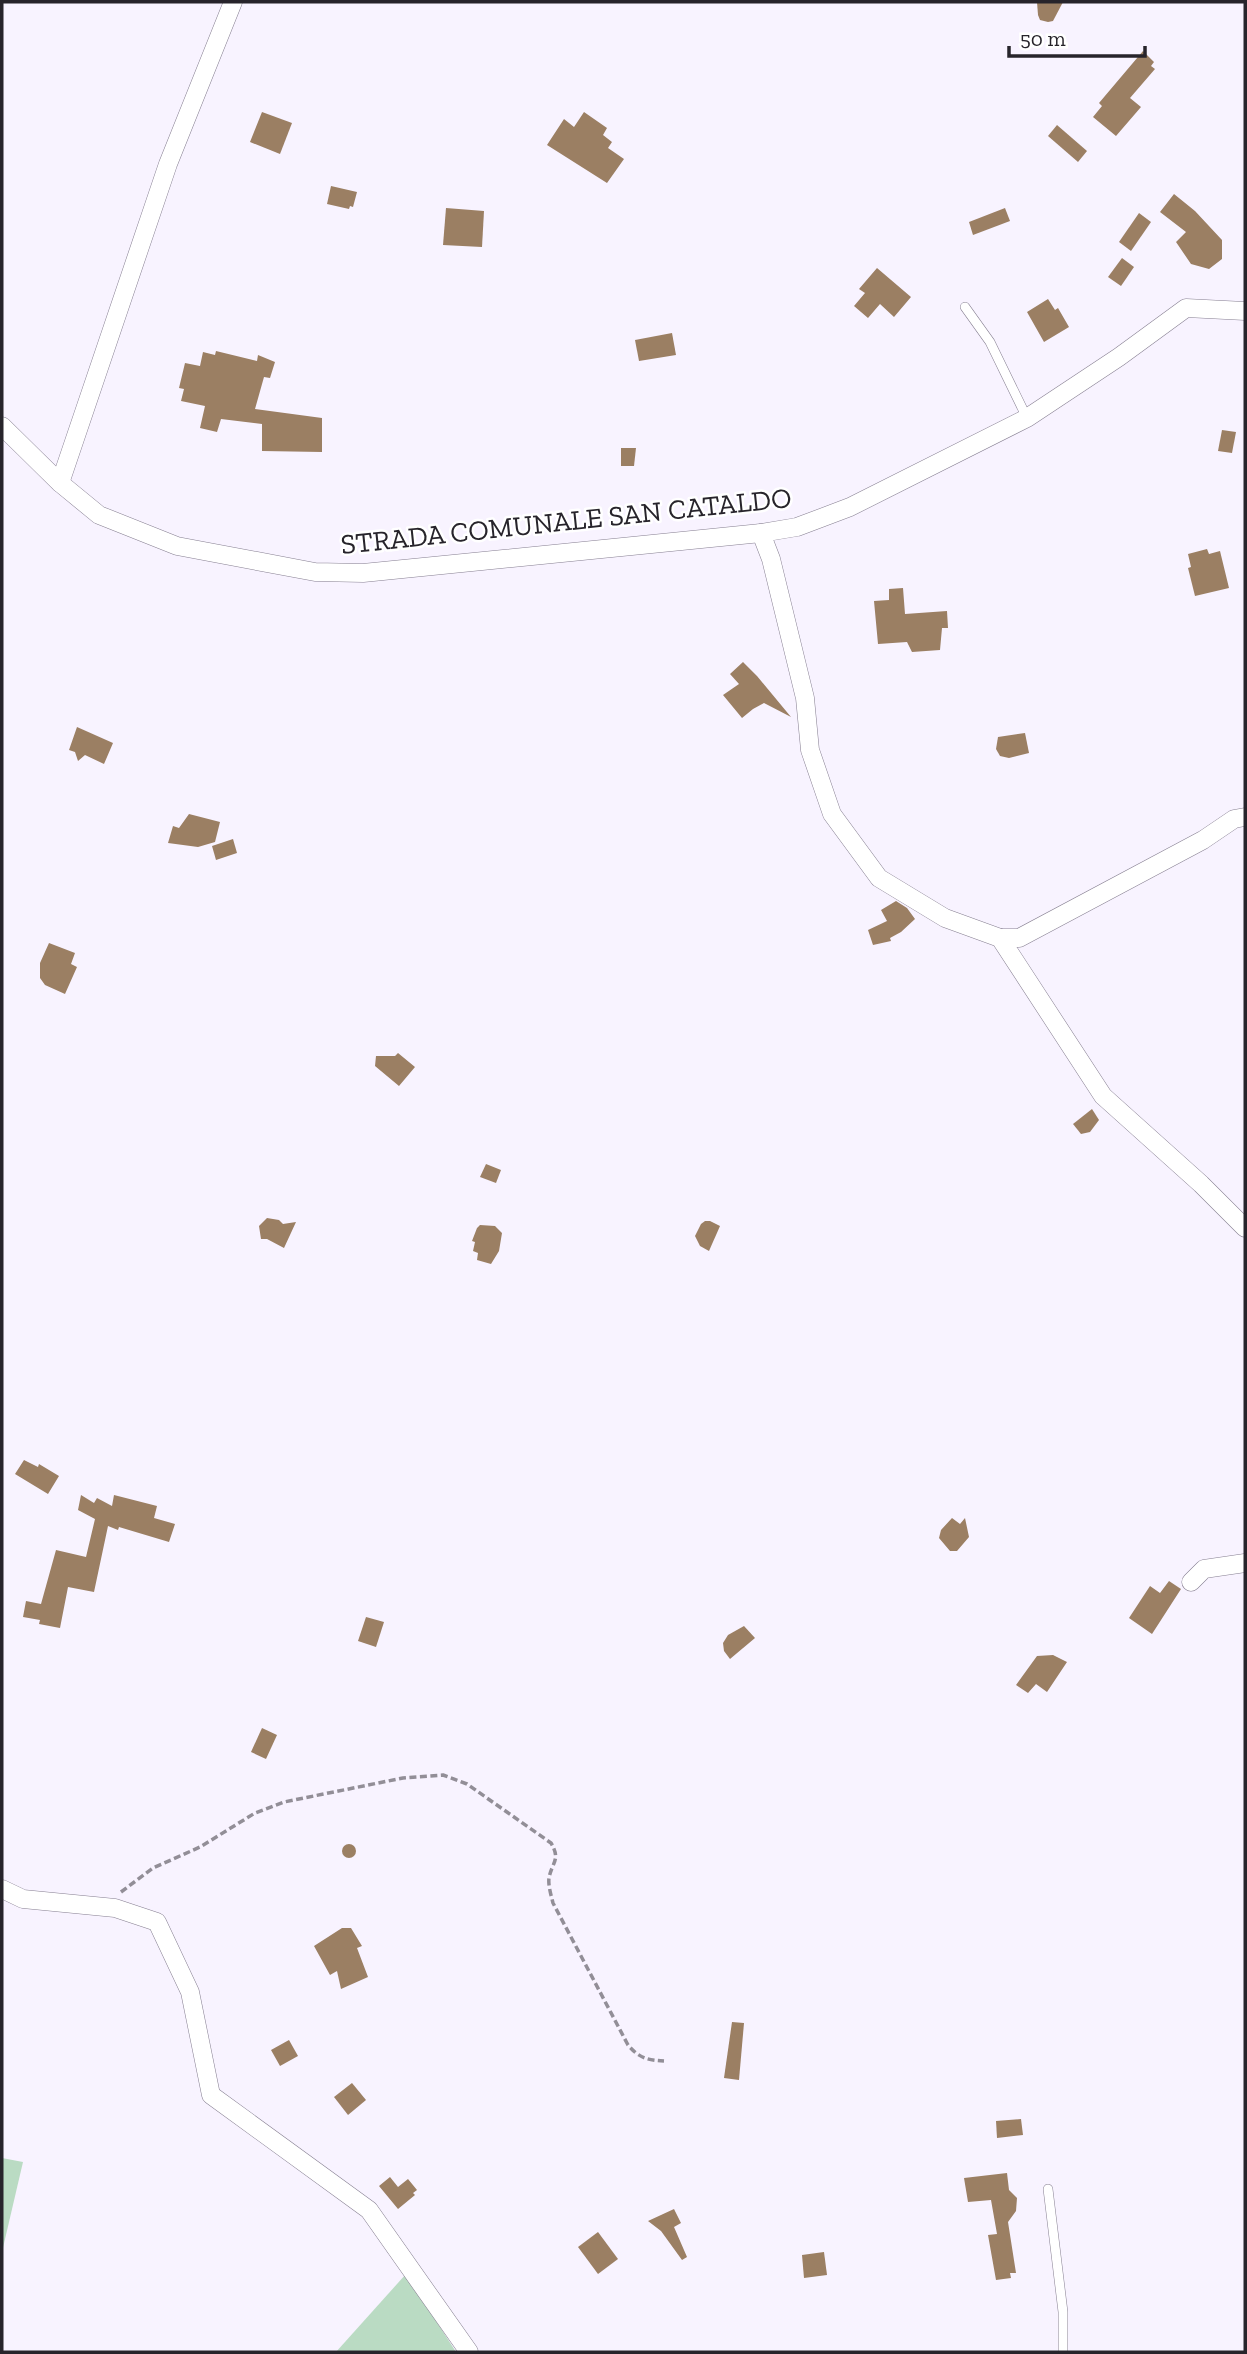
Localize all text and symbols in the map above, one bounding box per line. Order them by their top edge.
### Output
scale bar [1009,14,1146,58]
text: 50 m [1020,26,1066,51]
street label: STRADA COMUNALE SAN CATALDO [339,481,793,561]

